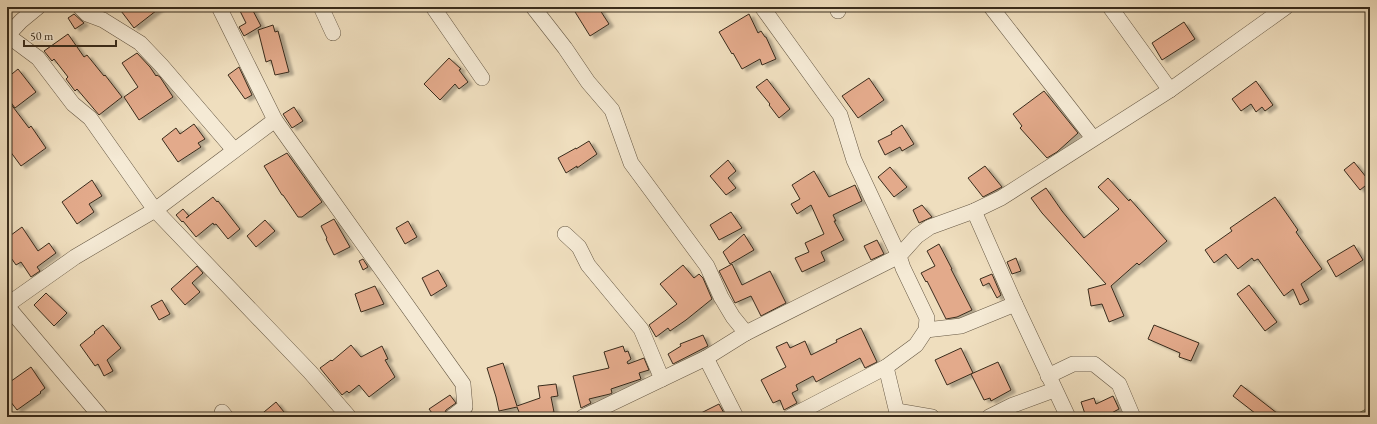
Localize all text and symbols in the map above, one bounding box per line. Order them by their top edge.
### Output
scale bar [24,22,116,48]
text: 50 m [30,28,54,44]

